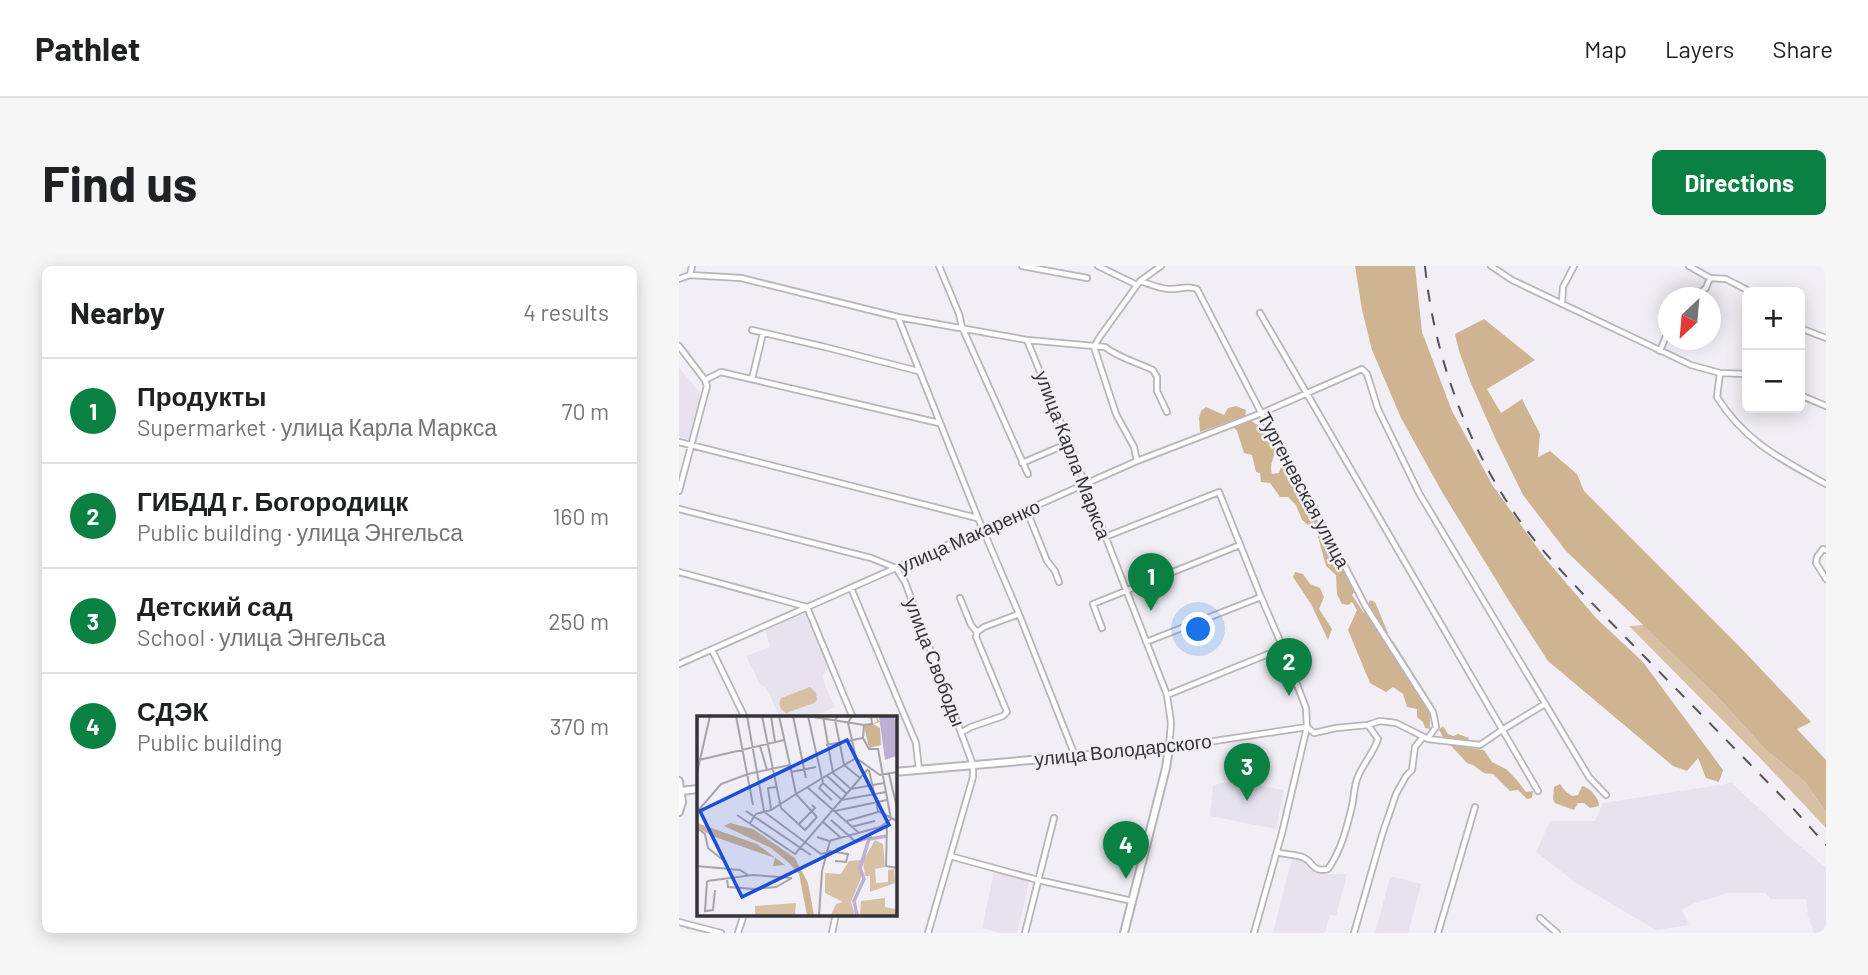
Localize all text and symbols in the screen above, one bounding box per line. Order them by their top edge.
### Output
text: Pathlet [35,28,140,68]
text: Map [1584,34,1627,63]
text: Layers [1665,34,1734,63]
text: Share [1772,34,1833,63]
button: Directions [1652,150,1826,215]
text: Find us [42,153,197,212]
north arrow [1658,287,1721,350]
map controls [1742,287,1805,413]
button: + [1742,287,1805,350]
text: Nearby [70,294,165,330]
text: 4 results [523,298,609,326]
button: − [1742,350,1805,413]
street label: улица Карла Маркса [1031,367,1116,543]
text: Продукты [137,380,266,411]
text: 1 [89,397,97,425]
text: 70 m [562,397,609,425]
street label: Тургеневская улица [1254,408,1356,572]
text: Supermarket · улица Карла Маркса [137,413,497,441]
text: ГИБДД г. Богородицк [137,485,408,516]
street label: улица Макаренко [894,494,1043,577]
text: 2 [87,502,99,530]
text: 160 m [552,502,609,530]
text: Public building · улица Энгельса [137,518,463,546]
pin: 1 [1128,553,1174,611]
text: Детский сад [137,590,293,621]
street label: улица Свободы [900,594,971,729]
text: 3 [87,607,99,635]
text: 250 m [548,607,609,635]
your location [1181,612,1215,646]
text: School · улица Энгельса [137,623,386,651]
pin: 2 [1266,638,1312,696]
text: СДЭК [137,695,208,726]
text: 4 [86,712,100,740]
text: 370 m [550,712,609,740]
inset map [697,716,896,916]
text: Public building [137,728,282,756]
street label: улица Володарского [1033,729,1213,770]
pin: 3 [1224,743,1270,801]
pin: 4 [1103,821,1149,879]

